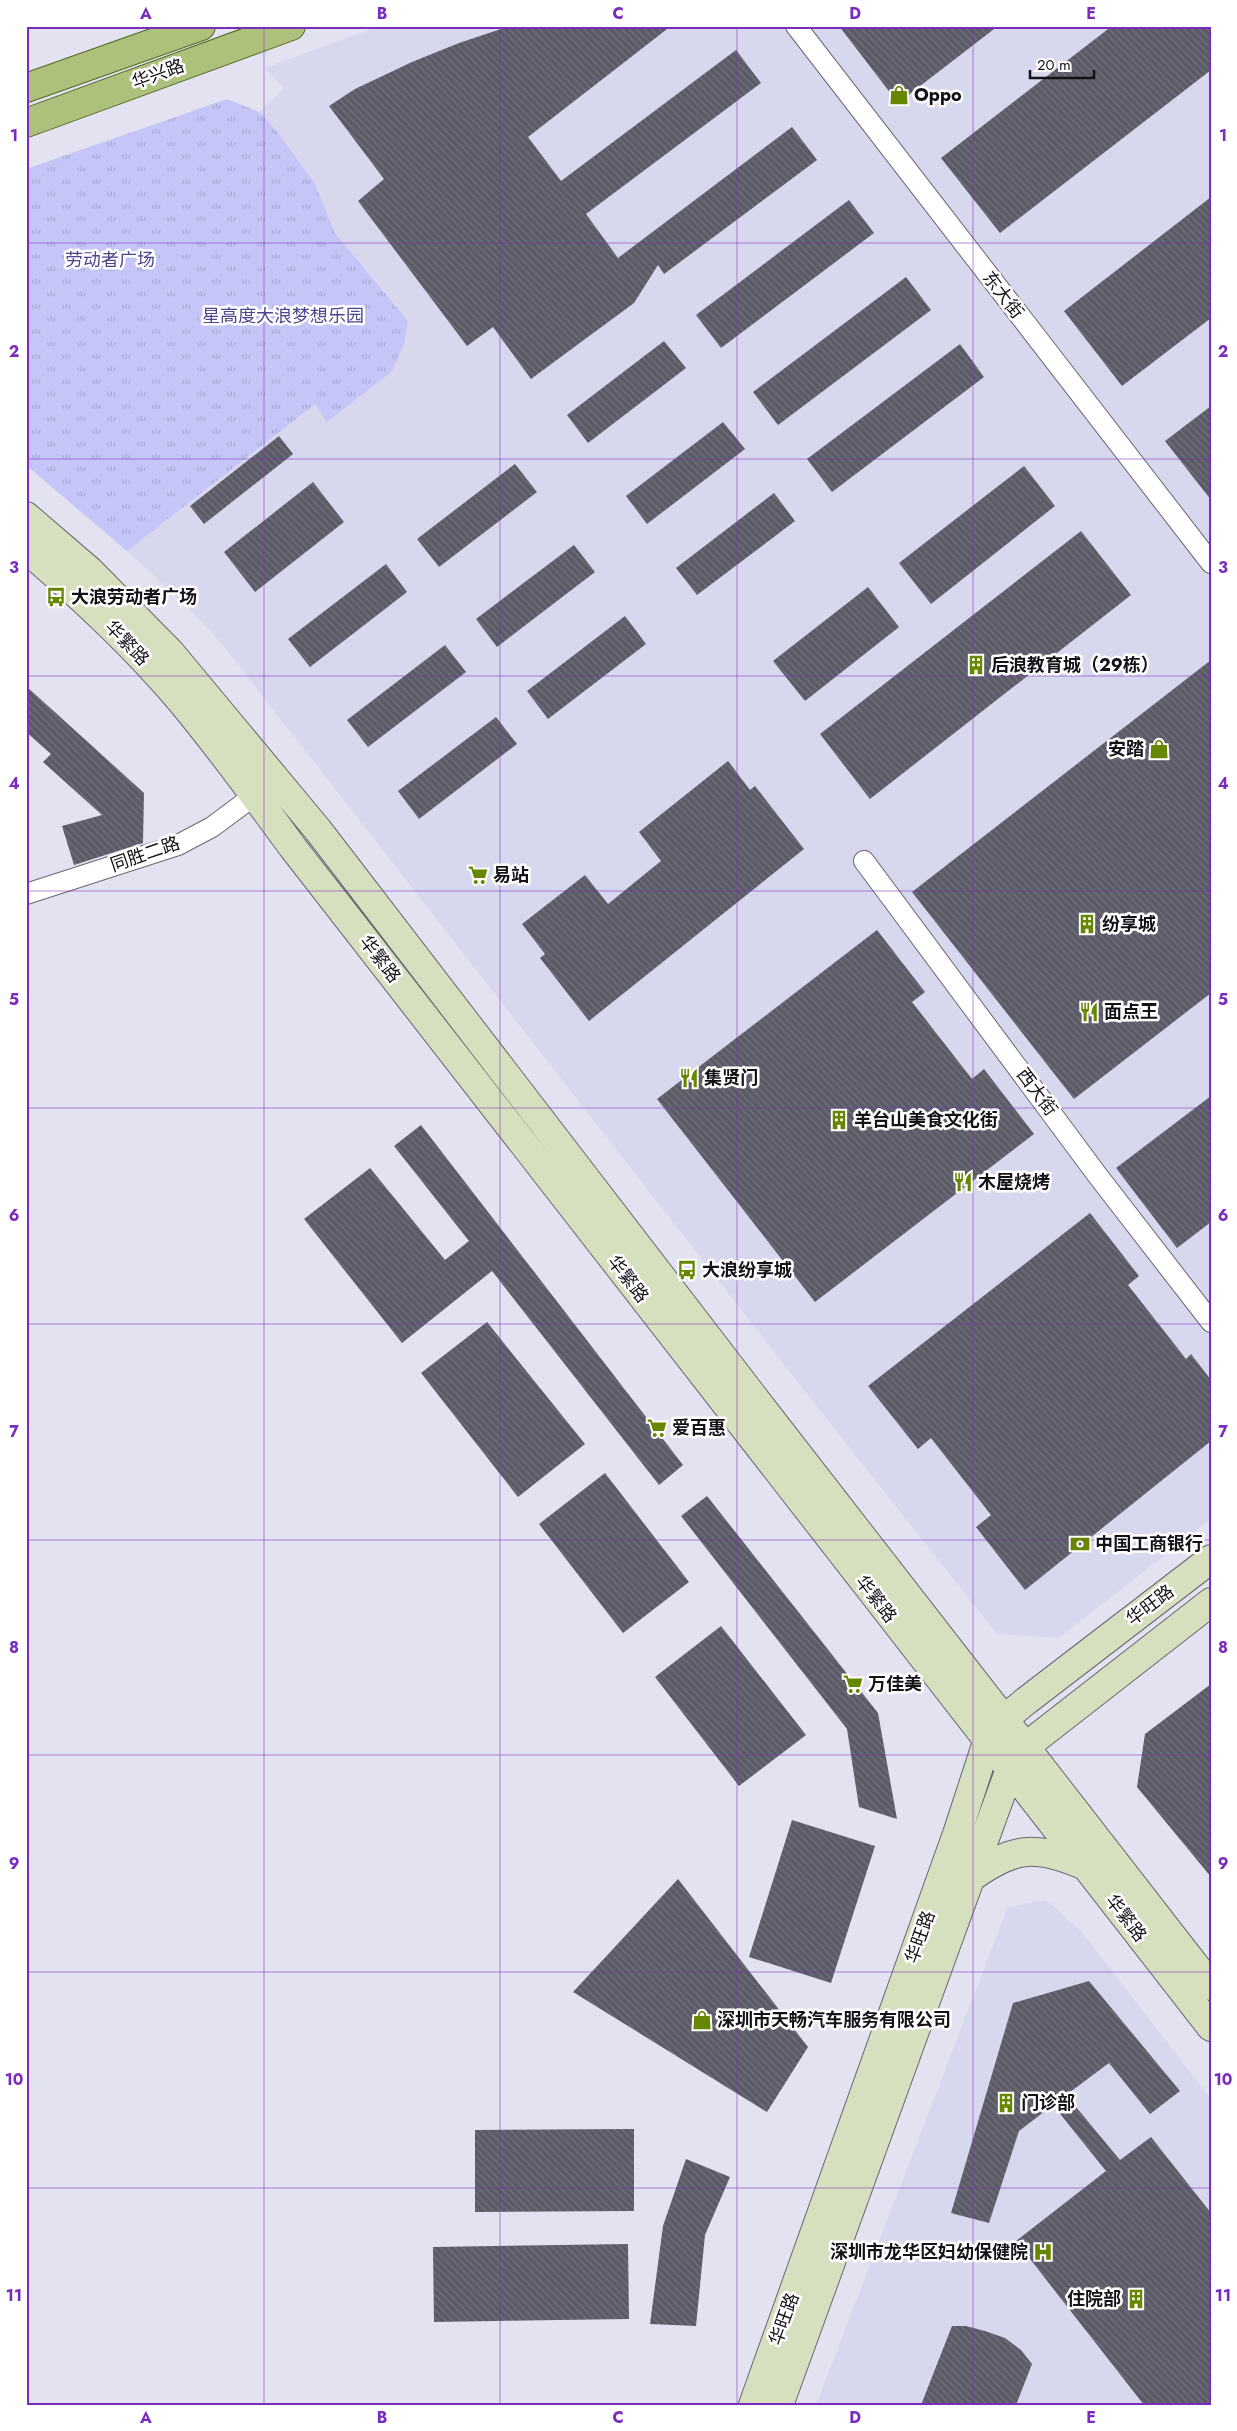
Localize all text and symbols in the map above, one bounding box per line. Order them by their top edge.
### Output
text: A [139,2,152,25]
text: B [377,2,387,25]
text: C [612,2,624,25]
text: D [849,2,861,25]
text: E [1086,2,1096,25]
scale bar [1030,48,1093,80]
street label: 华兴路 [128,53,188,95]
text: 20 m [1037,54,1071,76]
place label: Oppo [914,82,962,108]
shop icon: Oppo [888,84,910,106]
text: 1 [10,124,18,147]
text: 1 [1219,124,1227,147]
park label: 劳动者广场 [65,247,155,273]
street label: 东大街 [976,266,1030,324]
park label: 星高度大浪梦想乐园 [202,303,364,329]
text: 2 [9,340,19,363]
text: 2 [1218,340,1228,363]
text: 3 [9,556,19,579]
text: 3 [1218,556,1228,579]
place label: 大浪劳动者广场 [71,584,197,610]
bus stop icon: 大浪劳动者广场 [45,586,67,608]
street label: 华繁路 [99,615,155,671]
place label: 后浪教育城（29栋） [991,652,1159,678]
building icon: 后浪教育城（29栋） [965,654,987,676]
place label: 安踏 [1108,736,1144,762]
shop icon: 安踏 [1148,738,1170,760]
text: 4 [8,772,20,795]
text: 4 [1217,772,1229,795]
street label: 同胜二路 [107,830,183,878]
place label: 易站 [493,862,529,888]
supermarket icon: 易站 [467,864,489,886]
place label: 纷享城 [1102,911,1156,937]
building icon: 纷享城 [1076,913,1098,935]
street label: 华繁路 [353,930,407,988]
text: 5 [9,988,19,1011]
text: 5 [1218,988,1228,1011]
place label: 面点王 [1104,999,1158,1025]
restaurant icon: 面点王 [1078,1001,1100,1023]
street label: 西大街 [1010,1063,1064,1121]
place label: 集贤门 [704,1065,758,1091]
restaurant icon: 集贤门 [678,1067,700,1089]
place label: 羊台山美食文化街 [854,1107,998,1133]
building icon: 羊台山美食文化街 [828,1109,850,1131]
place label: 木屋烧烤 [978,1169,1050,1195]
restaurant icon: 木屋烧烤 [952,1171,974,1193]
text: 6 [9,1204,19,1227]
text: 6 [1218,1204,1228,1227]
street label: 华繁路 [601,1250,655,1308]
place label: 大浪纷享城 [702,1257,792,1283]
bus stop icon: 大浪纷享城 [676,1259,698,1281]
place label: 爱百惠 [672,1415,726,1441]
supermarket icon: 爱百惠 [646,1417,668,1439]
text: 7 [9,1420,19,1443]
text: 7 [1218,1420,1228,1443]
place label: 中国工商银行 [1095,1531,1203,1557]
bank icon: 中国工商银行 [1069,1533,1091,1555]
street label: 华繁路 [849,1570,903,1628]
street label: 华旺路 [1121,1578,1179,1632]
text: 8 [9,1636,19,1659]
text: 8 [1218,1636,1228,1659]
place label: 万佳美 [868,1671,922,1697]
supermarket icon: 万佳美 [842,1673,864,1695]
text: 9 [9,1852,19,1875]
text: 9 [1218,1852,1228,1875]
street label: 华繁路 [1099,1889,1153,1947]
street label: 华旺路 [899,1907,941,1967]
place label: 深圳市天畅汽车服务有限公司 [717,2007,951,2033]
shop icon: 深圳市天畅汽车服务有限公司 [691,2009,713,2031]
text: 10 [5,2068,23,2091]
text: 10 [1214,2068,1232,2091]
place label: 门诊部 [1021,2090,1075,2116]
building icon: 门诊部 [995,2092,1017,2114]
place label: 深圳市龙华区妇幼保健院 [830,2239,1028,2265]
hospital icon: 深圳市龙华区妇幼保健院 [1032,2241,1054,2263]
text: 11 [6,2284,22,2307]
text: 11 [1215,2284,1231,2307]
place label: 住院部 [1067,2286,1121,2312]
building icon: 住院部 [1125,2288,1147,2310]
street label: 华旺路 [763,2289,805,2349]
text: A [139,2406,152,2429]
text: B [377,2406,387,2429]
text: C [612,2406,624,2429]
text: D [849,2406,861,2429]
text: E [1086,2406,1096,2429]

